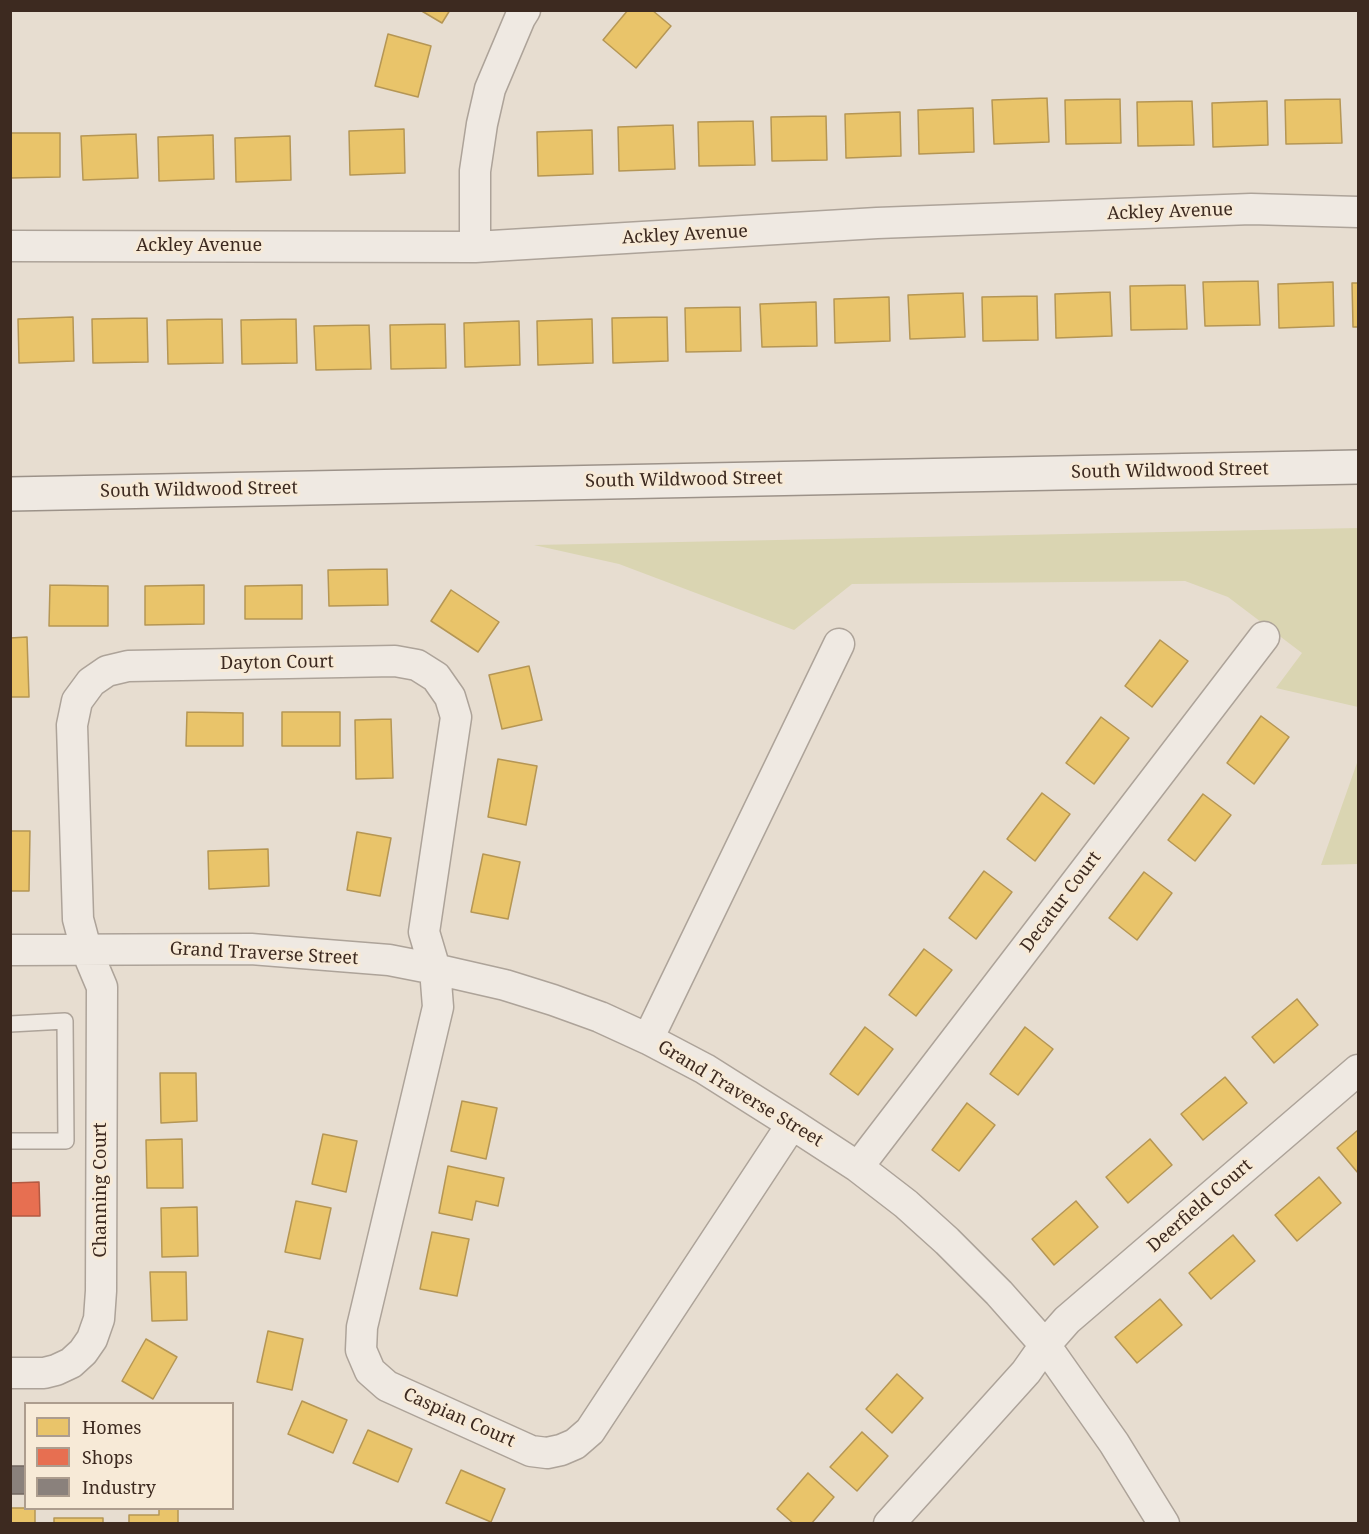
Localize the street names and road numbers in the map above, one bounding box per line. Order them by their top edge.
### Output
street label: Ackley Avenue [1107,199,1233,225]
street label: Ackley Avenue [621,221,749,249]
street label: Ackley Avenue [136,235,262,257]
street label: South Wildwood Street [1071,458,1269,484]
street label: South Wildwood Street [585,467,783,493]
street label: South Wildwood Street [100,477,298,503]
street label: Dayton Court [220,651,334,675]
street label: Decatur Court [1016,847,1106,957]
street label: Grand Traverse Street [169,938,359,970]
street label: Grand Traverse Street [653,1036,827,1152]
street label: Channing Court [90,1122,112,1258]
street label: Deerfield Court [1143,1155,1257,1257]
street label: Caspian Court [400,1384,518,1452]

